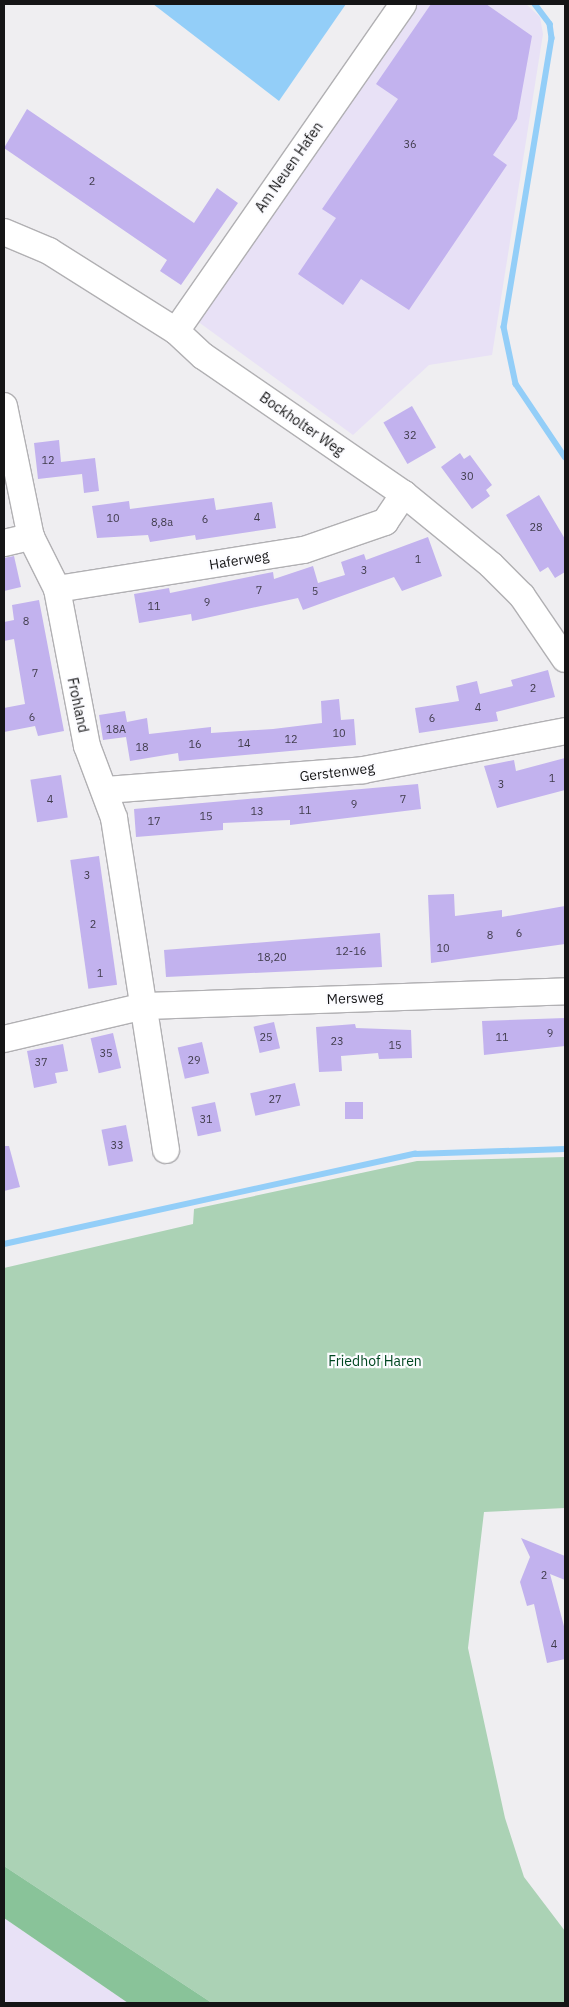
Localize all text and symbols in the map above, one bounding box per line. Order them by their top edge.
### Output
street label: Am Neuen Hafen [252,119,326,215]
house number: 36 [403,137,417,151]
house number: 2 [89,174,95,188]
street label: Bockholter Weg [257,389,347,459]
house number: 32 [403,428,417,442]
house number: 12 [41,453,55,467]
house number: 30 [460,469,474,483]
house number: 4 [254,510,260,524]
house number: 10 [106,511,120,525]
house number: 6 [202,512,208,526]
house number: 8,8a [151,515,173,529]
house number: 28 [529,520,543,534]
street label: Haferweg [208,547,270,573]
house number: 1 [415,552,421,566]
house number: 3 [361,563,367,577]
house number: 7 [256,583,262,597]
house number: 5 [312,584,318,598]
house number: 9 [204,595,210,609]
house number: 11 [147,599,161,613]
house number: 8 [23,614,29,628]
house number: 7 [32,666,38,680]
street label: Frohland [64,676,92,734]
house number: 2 [530,681,536,695]
house number: 4 [475,700,481,714]
house number: 6 [29,710,35,724]
house number: 6 [429,711,435,725]
house number: 18A [106,722,126,736]
house number: 10 [332,726,346,740]
house number: 12 [284,732,298,746]
house number: 14 [237,736,251,750]
house number: 16 [188,737,202,751]
house number: 18 [135,740,149,754]
street label: Gerstenweg [299,759,375,785]
house number: 1 [549,771,555,785]
house number: 3 [498,777,504,791]
house number: 4 [47,792,53,806]
house number: 7 [400,792,406,806]
house number: 9 [351,797,357,811]
house number: 11 [298,803,312,817]
house number: 13 [250,804,264,818]
house number: 15 [199,809,213,823]
house number: 17 [147,814,161,828]
house number: 3 [84,868,90,882]
house number: 2 [90,917,96,931]
house number: 6 [516,926,522,940]
house number: 8 [487,928,493,942]
house number: 10 [436,941,450,955]
house number: 12-16 [336,944,366,958]
house number: 18,20 [257,950,287,964]
house number: 1 [97,966,103,980]
street label: Mersweg [326,989,384,1007]
house number: 9 [547,1026,553,1040]
house number: 25 [259,1030,273,1044]
house number: 11 [495,1030,509,1044]
house number: 23 [330,1034,344,1048]
house number: 15 [388,1038,402,1052]
house number: 35 [99,1046,113,1060]
house number: 29 [187,1053,201,1067]
house number: 37 [34,1055,48,1069]
house number: 27 [268,1092,282,1106]
house number: 31 [199,1112,213,1126]
house number: 33 [110,1138,124,1152]
park label: Friedhof Haren [328,1353,422,1369]
house number: 2 [541,1568,547,1582]
house number: 4 [551,1637,557,1651]

